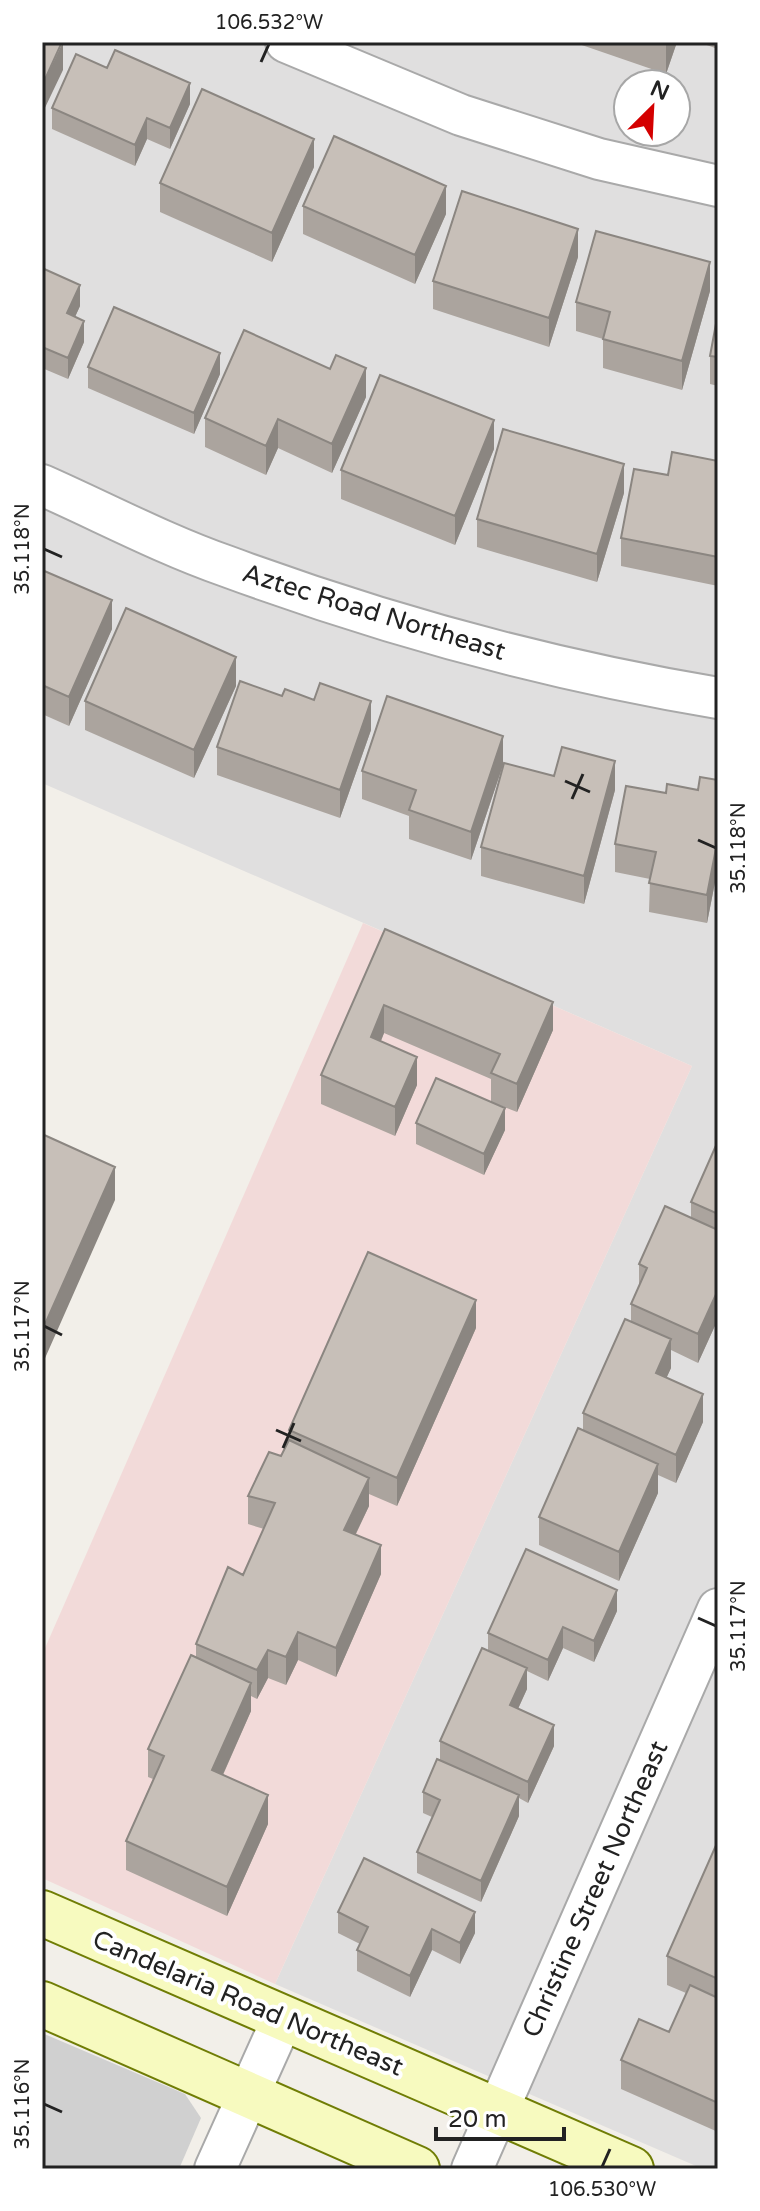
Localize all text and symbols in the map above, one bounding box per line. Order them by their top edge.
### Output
text: 106.532°W [215,11,323,35]
north arrow [612,68,692,148]
text: N [646,75,673,106]
text: 35.118°N [11,503,35,595]
street label: Aztec Road Northeast [239,557,509,667]
text: 35.118°N [727,802,751,894]
text: 35.117°N [11,1280,35,1372]
text: 35.117°N [727,1580,751,1672]
street label: Christine Street Northeast [516,1736,675,2042]
street label: Candelaria Road Northeast [88,1923,408,2083]
text: 35.116°N [11,2058,35,2150]
scale bar [436,2091,564,2141]
text: 20 m [448,2105,506,2134]
text: 106.530°W [548,2178,656,2202]

